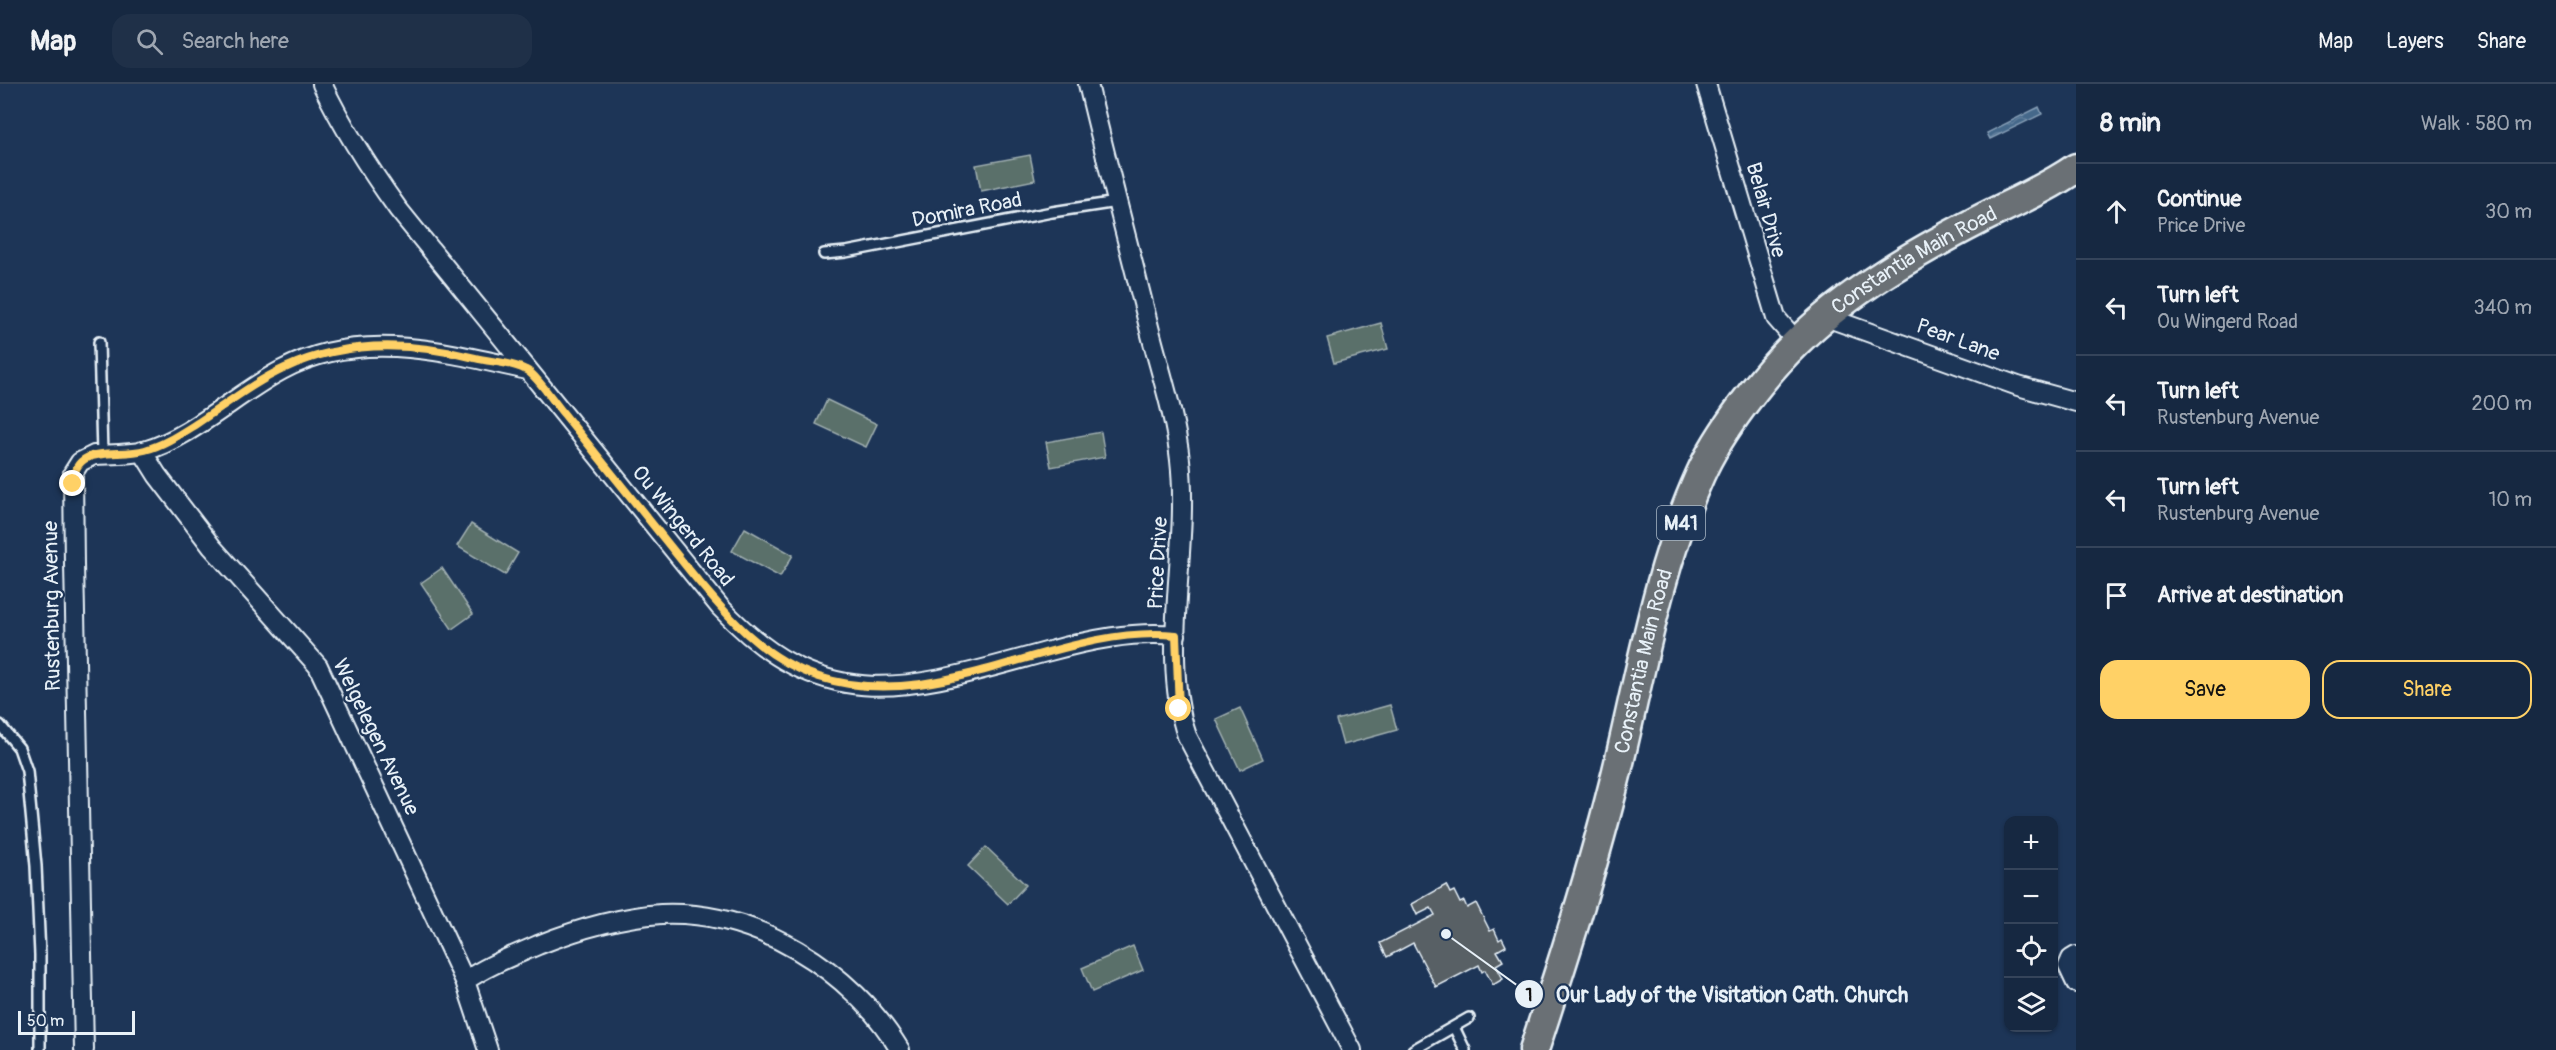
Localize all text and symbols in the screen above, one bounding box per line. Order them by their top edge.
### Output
search box [112,14,532,68]
text: Map [30,24,76,59]
icon: search [133,25,166,58]
text: Search here [181,27,289,55]
text: Map [2318,28,2353,55]
text: Layers [2386,28,2444,55]
text: Share [2477,28,2526,55]
text: 8 min [2100,107,2161,139]
text: Walk · 580 m [2421,111,2532,136]
street label: Belair Drive [1740,159,1793,261]
text: Continue [2157,185,2241,213]
street label: Domira Road [910,186,1024,234]
icon: ahead [2100,195,2133,228]
text: 30 m [2485,199,2532,224]
street label: Constantia Main Road [1825,200,2001,320]
text: Price Drive [2157,213,2245,238]
text: Turn left [2157,281,2239,309]
icon: left [2100,291,2133,324]
text: 340 m [2473,295,2532,320]
text: Ou Wingerd Road [2157,309,2298,334]
street label: Pear Lane [1913,312,2004,368]
text: Turn left [2157,377,2239,405]
icon: left [2100,387,2133,420]
text: 200 m [2471,391,2532,416]
text: Rustenburg Avenue [2157,405,2319,430]
street label: Ou Wingerd Road [626,460,740,592]
route end [59,470,85,496]
text: Turn left [2157,473,2239,501]
icon: left [2100,483,2133,516]
text: 10 m [2488,487,2532,512]
text: Rustenburg Avenue [2157,501,2319,526]
road number: M41 [1657,506,1705,540]
street label: Price Drive [1142,515,1174,610]
street label: Rustenburg Avenue [37,520,67,691]
street label: Constantia Main Road [1608,566,1679,756]
icon: arrive [2100,579,2133,612]
text: Arrive at destination [2157,581,2343,609]
street label: Welgelegen Avenue [326,654,426,820]
button: Save [2100,660,2310,719]
button: Share [2322,660,2532,719]
route start [1165,695,1191,721]
map controls [2004,816,2058,1032]
button: + [2004,816,2058,870]
button: − [2004,870,2058,924]
button: locate [2004,924,2058,978]
callout: Our Lady of the Visitation Cath. Church [1514,974,1920,1014]
button: layers [2004,978,2058,1032]
text: Our Lady of the Visitation Cath. Church [1556,981,1908,1009]
text: 1 [1525,984,1533,1007]
scale bar [18,1008,135,1036]
text: 50 m [27,1011,64,1031]

